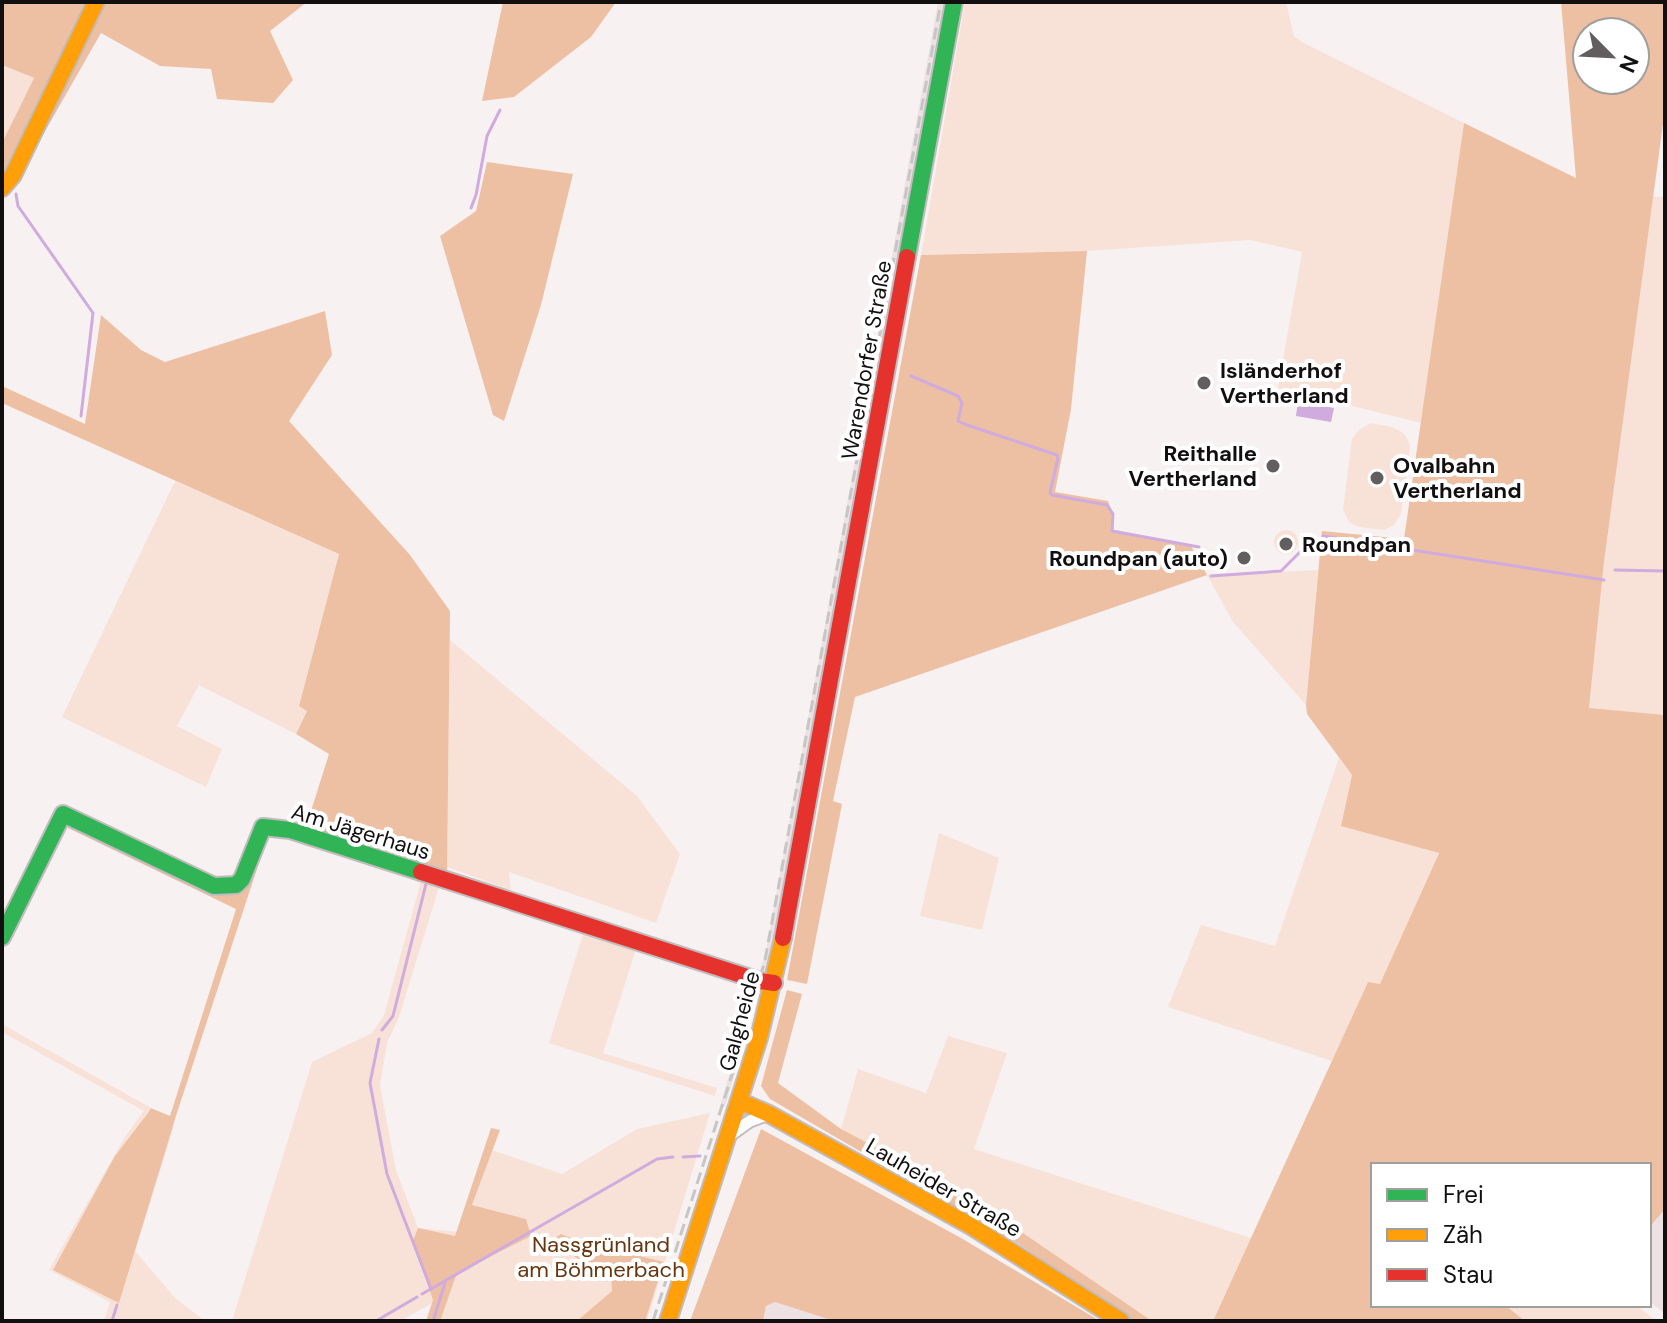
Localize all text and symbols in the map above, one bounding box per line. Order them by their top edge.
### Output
north arrow [1571,16,1651,96]
text: N [1612,51,1645,77]
street label: Warendorfer Straße [835,258,898,462]
place label: Isländerhof Vertherland [1220,356,1349,410]
marker: Isländerhof Vertherland [1195,374,1213,392]
place label: Reithalle Vertherland [1128,439,1257,493]
place label: Ovalbahn Vertherland [1393,451,1522,505]
marker: Reithalle Vertherland [1264,457,1282,475]
marker: Ovalbahn Vertherland [1368,469,1386,487]
place label: Roundpan [1302,530,1411,559]
marker: Roundpan [1277,535,1295,553]
place label: Roundpan (auto) [1049,544,1228,573]
marker: Roundpan (auto) [1235,549,1253,567]
street label: Am Jägerhaus [288,797,434,866]
street label: Galgheide [712,968,767,1074]
street label: Lauheider Straße [861,1131,1027,1244]
legend [1371,1163,1651,1307]
text: Frei [1443,1179,1484,1210]
text: Zäh [1443,1219,1483,1250]
park label: Nassgrünland am Böhmerbach [517,1230,685,1284]
text: Stau [1443,1259,1493,1290]

